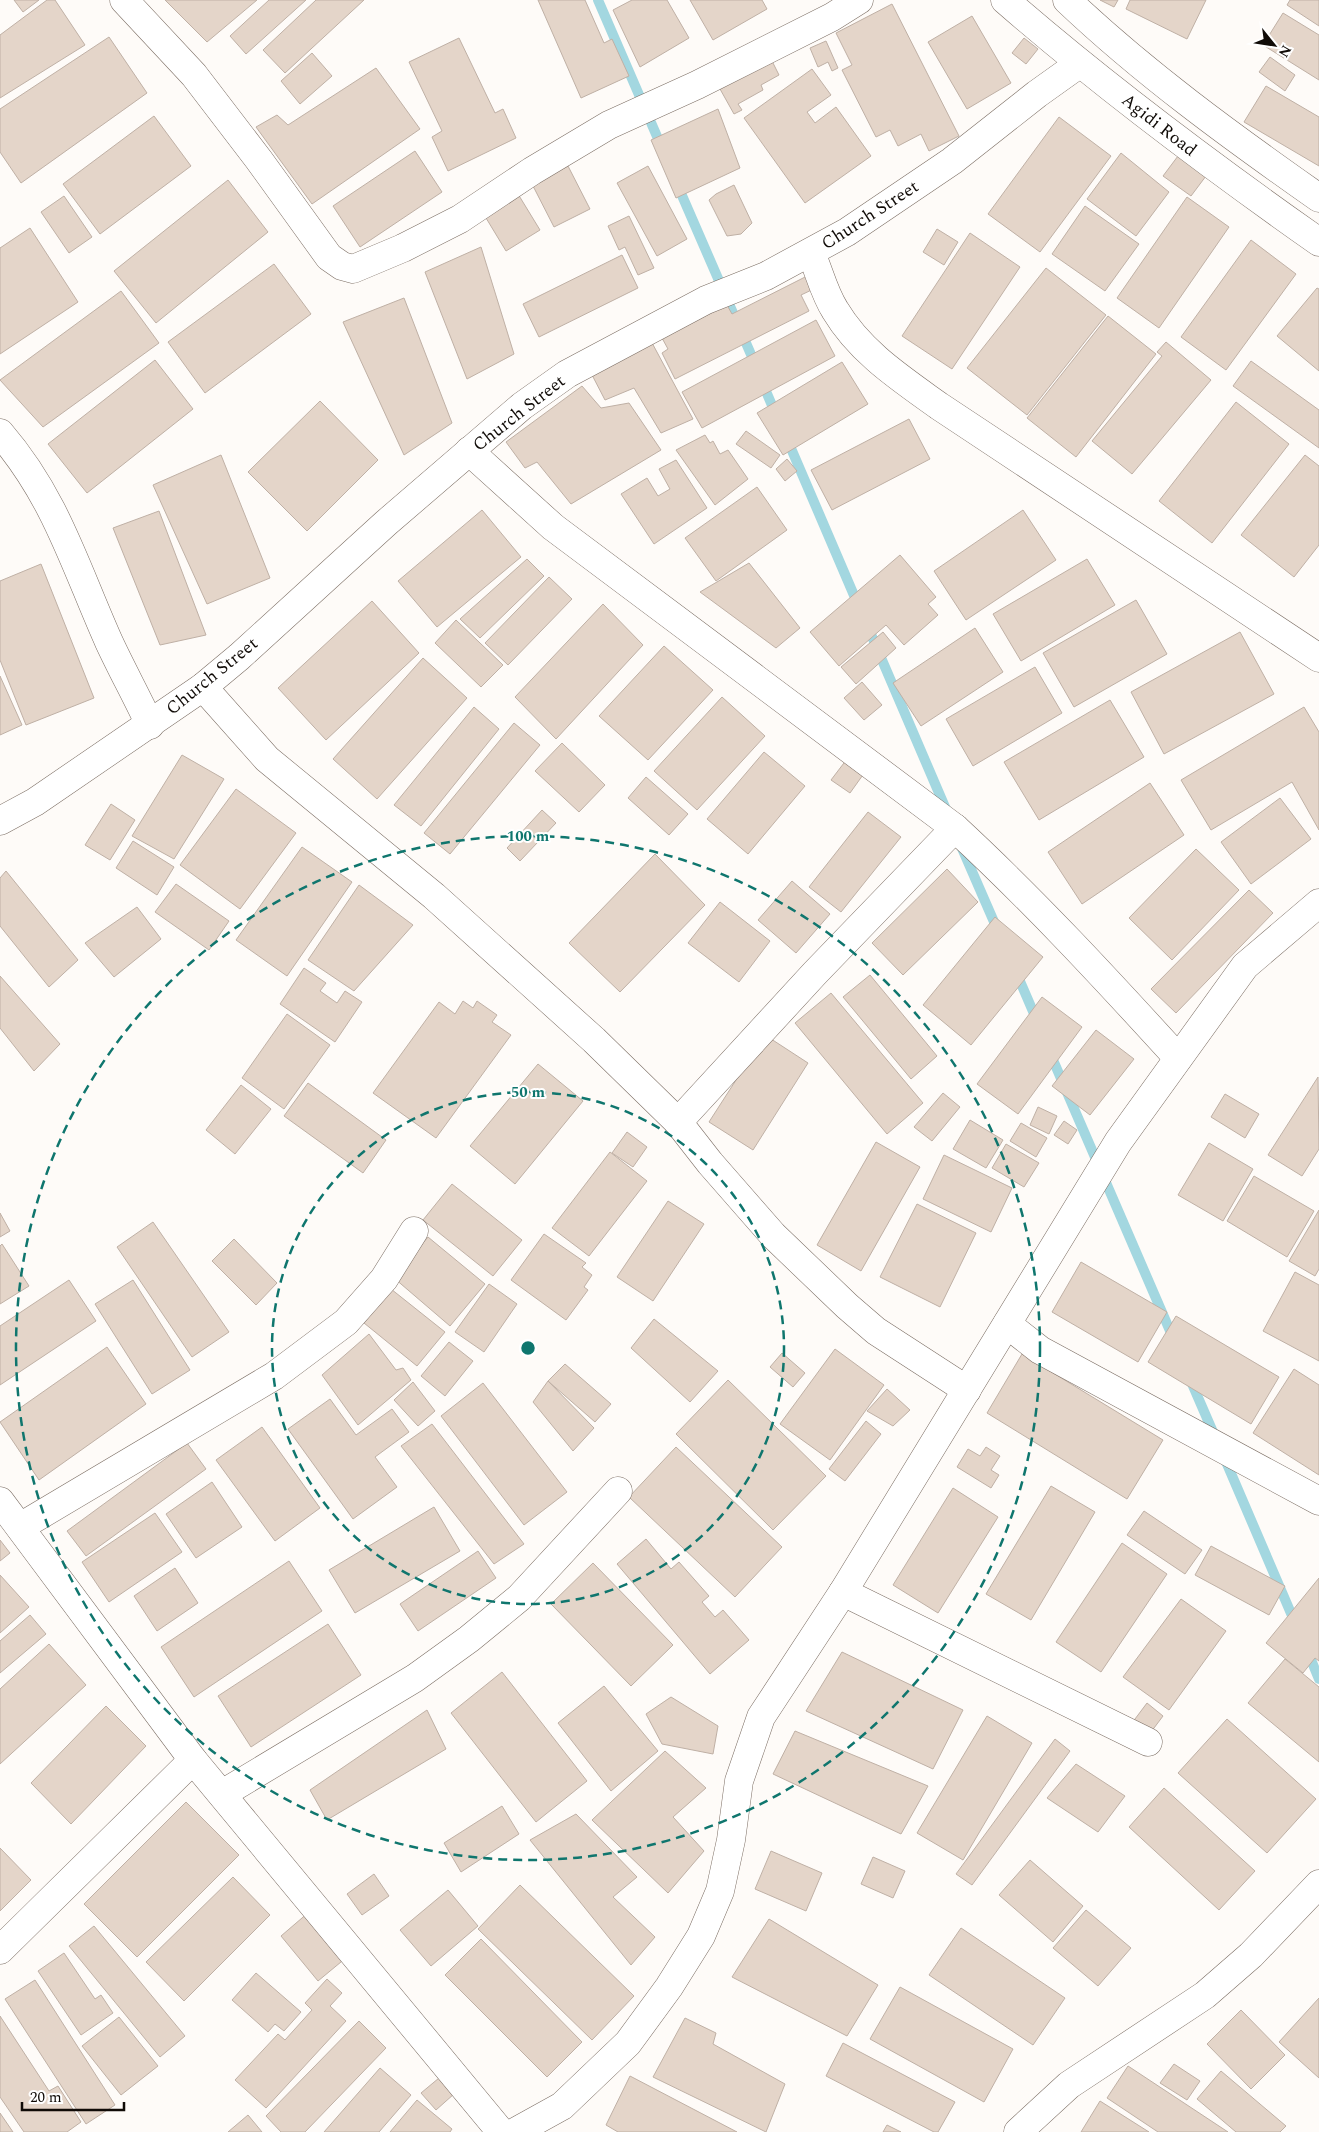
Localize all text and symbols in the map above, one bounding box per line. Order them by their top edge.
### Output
north arrow [1249,20,1299,70]
text: N [1273,41,1297,61]
street label: Agidi Road [1115,87,1203,163]
street label: Church Street [816,173,924,257]
street label: Church Street [467,368,571,458]
street label: Church Street [160,630,264,722]
text: 100 m [507,825,550,848]
text: 50 m [511,1081,546,1104]
centre of rings [519,1339,537,1357]
scale bar [22,2080,125,2112]
text: 20 m [30,2086,62,2109]

